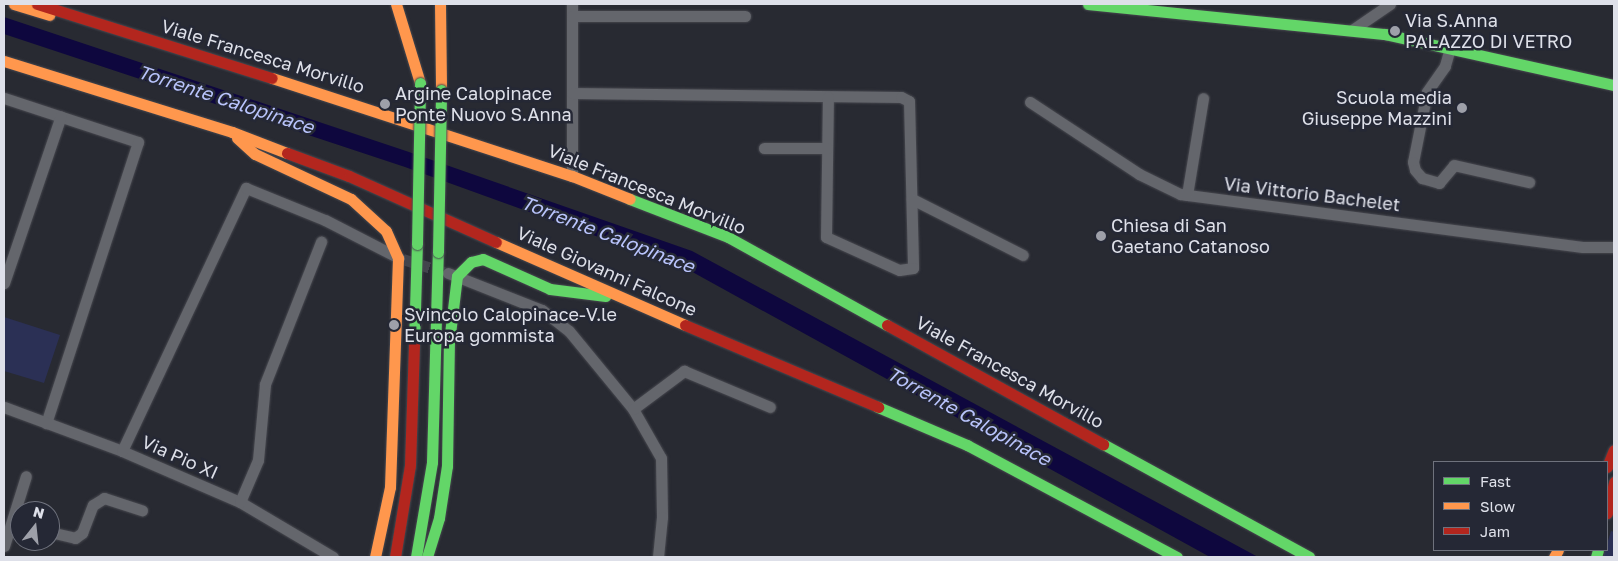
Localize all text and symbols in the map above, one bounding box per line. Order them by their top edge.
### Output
place label: Via S.Anna PALAZZO DI VETRO [1405,10,1572,52]
street label: Viale Francesca Morvillo [159,15,367,97]
marker: Via S.Anna PALAZZO DI VETRO [1389,25,1401,37]
water label: Torrente Calopinace [135,60,317,138]
place label: Argine Calopinace Ponte Nuovo S.Anna [395,83,572,126]
place label: Scuola media Giuseppe Mazzini [1302,87,1452,130]
marker: Argine Calopinace Ponte Nuovo S.Anna [379,98,391,110]
marker: Scuola media Giuseppe Mazzini [1456,102,1468,114]
street label: Viale Francesca Morvillo [545,139,749,239]
street label: Via Vittorio Bachelet [1223,172,1401,216]
water label: Torrente Calopinace [518,190,698,278]
place label: Chiesa di San Gaetano Catanoso [1111,215,1270,258]
street label: Viale Giovanni Falcone [514,221,700,321]
marker: Chiesa di San Gaetano Catanoso [1095,230,1107,242]
place label: Svincolo Calopinace-V.le Europa gommista [404,304,617,346]
street label: Viale Francesca Morvillo [912,311,1108,433]
marker: Svincolo Calopinace-V.le Europa gommista [388,319,400,331]
water label: Torrente Calopinace [883,362,1055,470]
street label: Via Pio XI [139,431,221,483]
legend [1433,461,1608,551]
text: Fast [1480,472,1511,490]
text: Slow [1480,497,1515,515]
north arrow [10,501,60,551]
text: N [32,502,46,522]
text: Jam [1480,522,1510,540]

